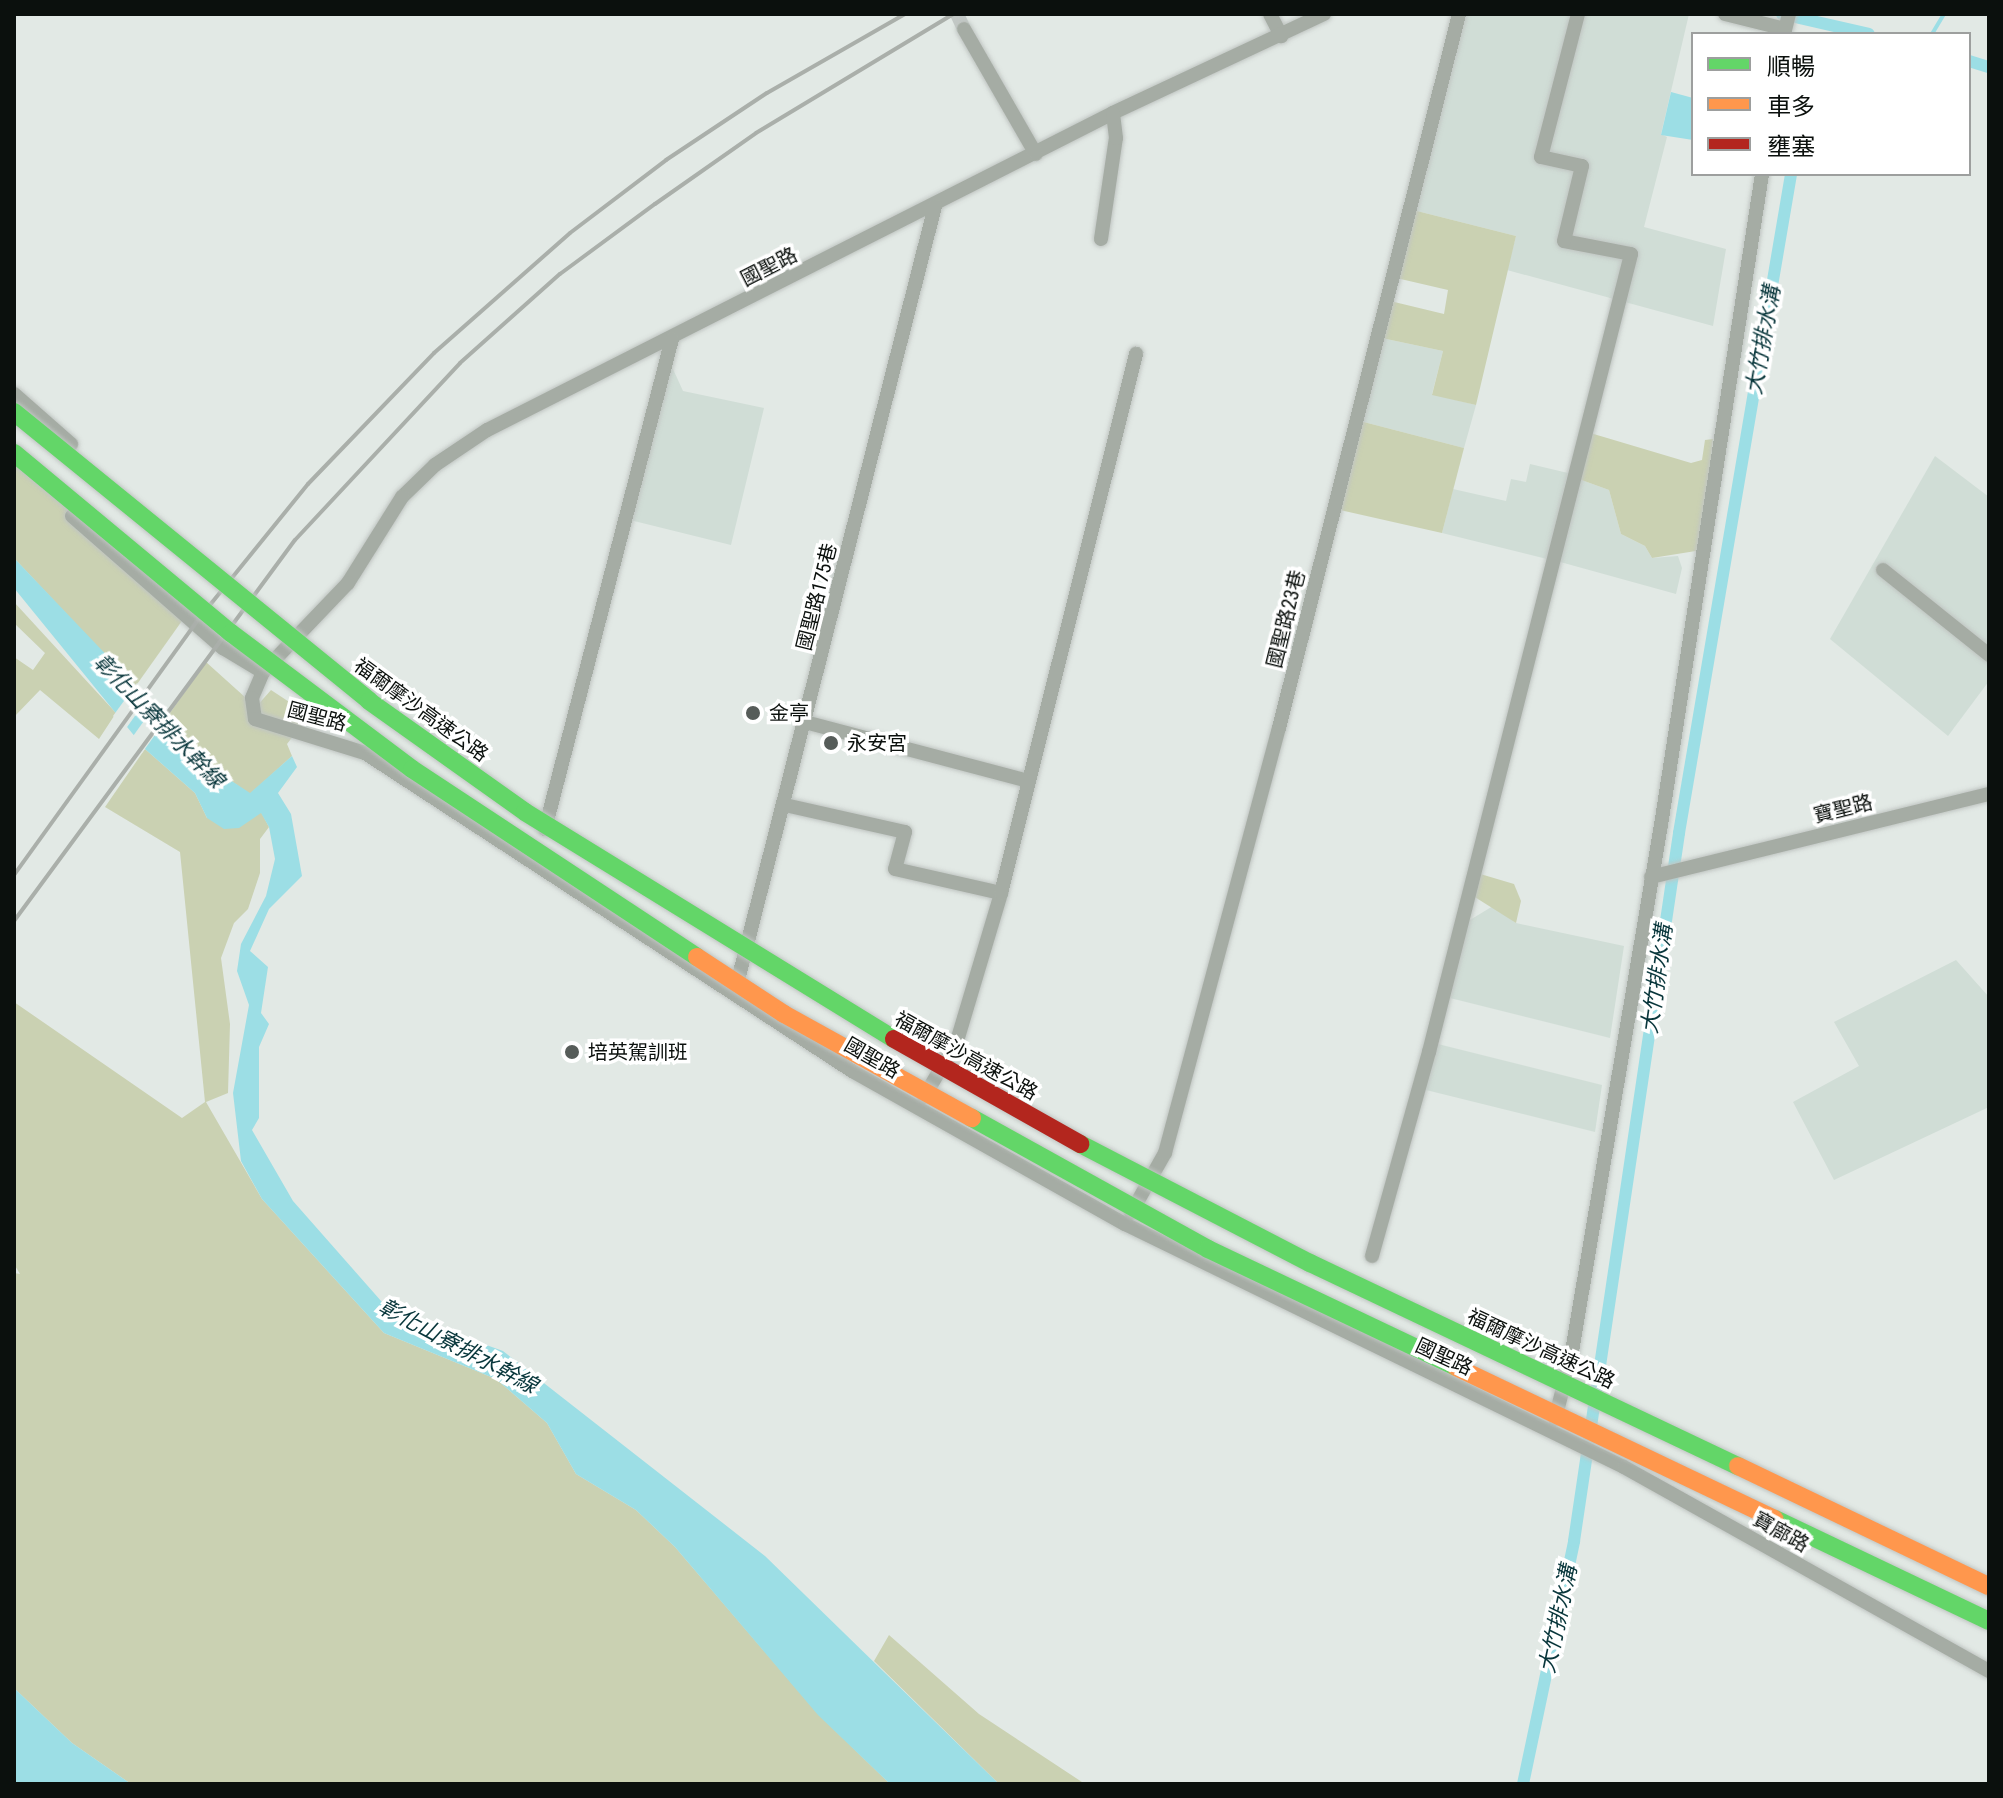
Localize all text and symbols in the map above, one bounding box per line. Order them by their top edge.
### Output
legend [1691,32,1971,176]
text: 順暢 [1767,53,1815,81]
text: 車多 [1767,93,1815,121]
text: 壅塞 [1767,133,1815,161]
street label: 國聖路 [737,243,801,291]
water label: 大竹排水溝 [1740,284,1786,396]
street label: 國聖路175巷 [792,541,842,653]
street label: 國聖路23巷 [1262,568,1310,670]
water label: 彰化山寮排水幹線 [88,649,230,793]
street label: 福爾摩沙高速公路 [349,653,493,767]
street label: 國聖路 [285,698,349,736]
place label: 金亭 [769,701,809,725]
marker: 金亭 [744,704,762,722]
place label: 永安宮 [847,731,907,755]
marker: 永安宮 [822,734,840,752]
street label: 寶聖路 [1811,790,1875,828]
water label: 大竹排水溝 [1636,923,1678,1035]
street label: 福爾摩沙高速公路 [890,1007,1042,1105]
street label: 國聖路 [840,1033,904,1083]
place label: 培英駕訓班 [588,1040,688,1064]
marker: 培英駕訓班 [563,1043,581,1061]
water label: 彰化山寮排水幹線 [374,1293,542,1399]
street label: 福爾摩沙高速公路 [1463,1304,1619,1394]
street label: 國聖路 [1412,1333,1476,1381]
street label: 寶廍路 [1749,1507,1813,1557]
water label: 大竹排水溝 [1534,1562,1582,1676]

